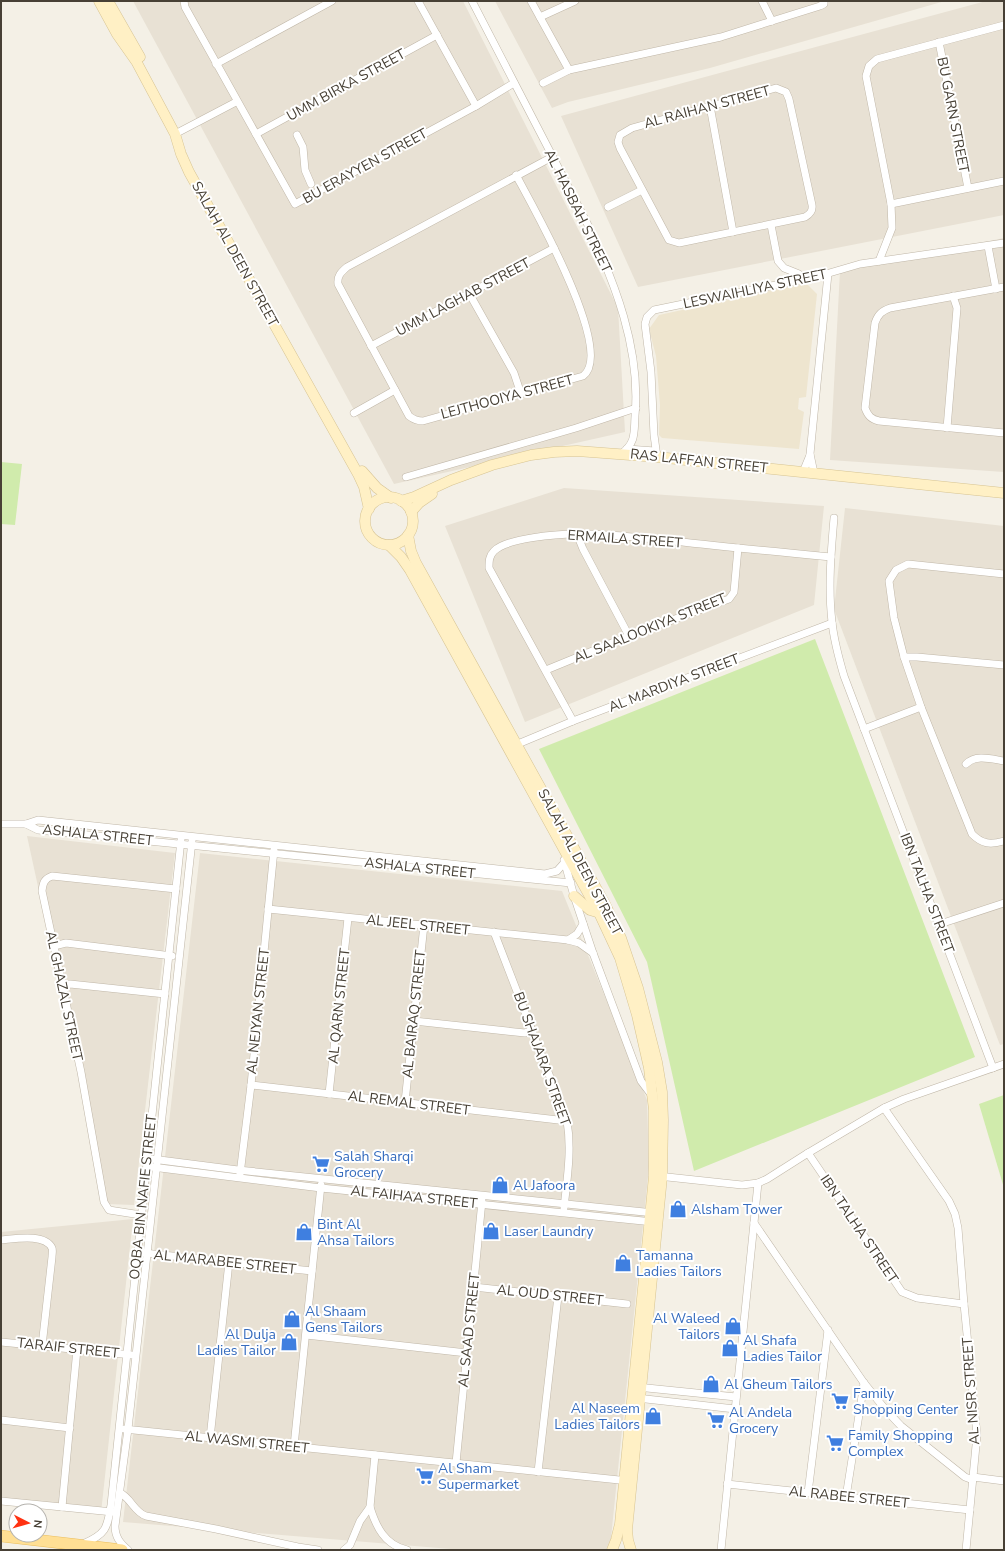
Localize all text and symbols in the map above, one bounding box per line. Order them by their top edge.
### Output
street label: UMM BIRKA STREET [283,44,409,126]
street label: BU GARN STREET [932,55,974,175]
street label: AL RAIHAN STREET [642,81,773,133]
street label: BU ERAYYEN STREET [299,124,431,208]
street label: AL HASBAH STREET [540,146,616,277]
street label: SALAH AL DEEN STREET [187,178,283,331]
street label: UMM LAGHAB STREET [392,253,534,341]
street label: LESWAIHLIYA STREET [681,264,829,314]
street label: LEJTHOOIYA STREET [439,370,576,424]
street label: RAS LAFFAN STREET [629,444,769,478]
street label: ERMAILA STREET [567,526,684,553]
street label: AL SAALOOKIYA STREET [571,588,730,667]
street label: AL MARDIYA STREET [606,649,743,717]
street label: SALAH AL DEEN STREET [533,785,627,939]
street label: ASHALA STREET [42,820,155,850]
street label: IBN TALHA STREET [895,830,959,956]
street label: ASHALA STREET [364,853,477,883]
street label: AL JEEL STREET [365,910,471,940]
street label: AL GHAZAL STREET [41,929,87,1063]
street label: AL NEJYAN STREET [242,946,274,1075]
street label: AL QARN STREET [323,947,355,1065]
street label: AL BAIRAQ STREET [398,948,430,1079]
street label: BU SHAJARA STREET [509,989,575,1129]
street label: AL REMAL STREET [347,1086,472,1120]
street label: OQBA BIN NAFIE STREET [125,1113,161,1281]
place label: Salah Sharqi Grocery [334,1147,413,1182]
supermarket icon: Salah Sharqi Grocery [311,1154,331,1174]
street label: IBN TALHA STREET [816,1171,903,1288]
shop icon: Al Jafoora [490,1175,510,1195]
place label: Al Jafoora [513,1176,575,1195]
street label: AL FAIHAA STREET [350,1181,479,1213]
shop icon: Alsham Tower [668,1199,688,1219]
place label: Alsham Tower [691,1200,782,1219]
place label: Bint Al Ahsa Tailors [317,1215,395,1250]
shop icon: Laser Laundry [481,1221,501,1241]
shop icon: Bint Al Ahsa Tailors [294,1222,314,1242]
place label: Laser Laundry [504,1222,594,1241]
street label: AL MARABEE STREET [153,1245,298,1279]
place label: Tamanna Ladies Tailors [636,1246,722,1281]
shop icon: Tamanna Ladies Tailors [613,1253,633,1273]
street label: AL SAAD STREET [454,1271,485,1388]
street label: AL OUD STREET [496,1280,605,1310]
place label: Al Shaam Gens Tailors [305,1302,383,1337]
shop icon: Al Shaam Gens Tailors [282,1309,302,1329]
place label: Al Waleed Tailors [653,1309,720,1344]
shop icon: Al Waleed Tailors [723,1316,743,1336]
place label: Al Dulja Ladies Tailor [197,1325,276,1360]
place label: Al Shafa Ladies Tailor [743,1331,822,1366]
shop icon: Al Dulja Ladies Tailor [279,1332,299,1352]
street label: TARAIF STREET [16,1333,121,1363]
street label: AL NISR STREET [958,1336,984,1445]
shop icon: Al Shafa Ladies Tailor [720,1338,740,1358]
shop icon: Al Gheum Tailors [701,1374,721,1394]
place label: Al Gheum Tailors [724,1375,833,1394]
place label: Family Shopping Center [853,1384,958,1419]
supermarket icon: Family Shopping Center [830,1391,850,1411]
place label: Al Naseem Ladies Tailors [554,1399,640,1434]
place label: Al Andela Grocery [729,1403,792,1438]
shop icon: Al Naseem Ladies Tailors [643,1406,663,1426]
supermarket icon: Al Andela Grocery [706,1410,726,1430]
street label: AL WASMI STREET [184,1426,311,1458]
place label: Family Shopping Complex [848,1426,953,1461]
supermarket icon: Family Shopping Complex [825,1433,845,1453]
place label: Al Sham Supermarket [438,1459,519,1494]
supermarket icon: Al Sham Supermarket [415,1466,435,1486]
street label: AL RABEE STREET [788,1481,911,1513]
north arrow [8,1503,48,1543]
text: N [30,1519,45,1529]

